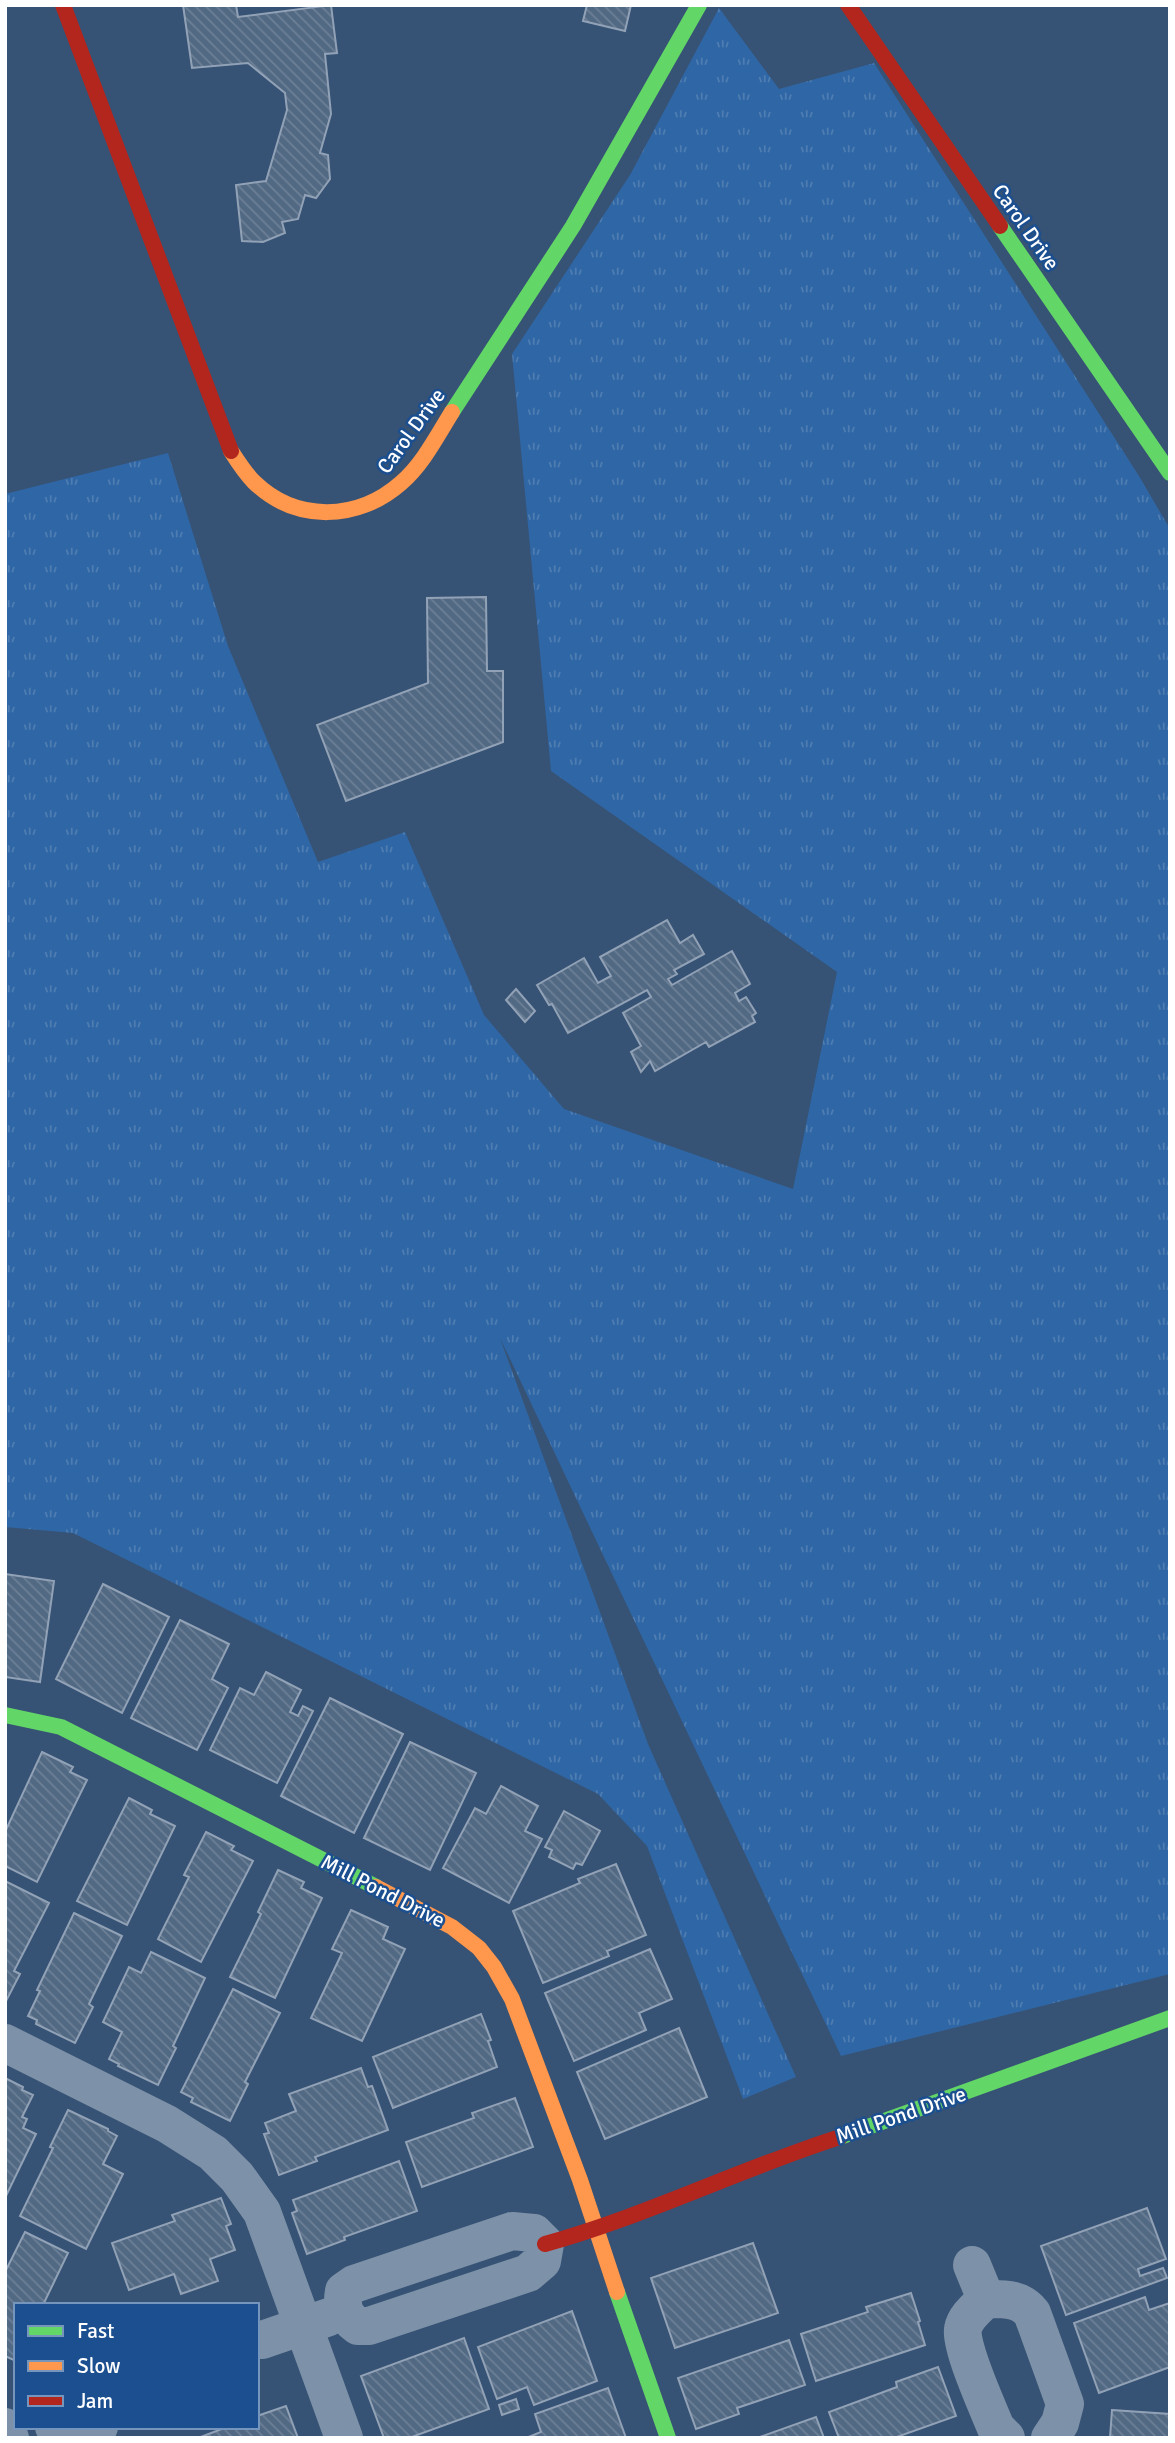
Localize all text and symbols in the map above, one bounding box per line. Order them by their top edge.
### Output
street label: Carol Drive [987,179,1065,275]
street label: Carol Drive [371,383,451,479]
street label: Mill Pond Drive [317,1849,449,1933]
street label: Mill Pond Drive [833,2081,969,2149]
legend [14,2303,259,2429]
text: Fast [77,2318,114,2344]
text: Slow [77,2353,121,2379]
text: Jam [77,2388,113,2414]

